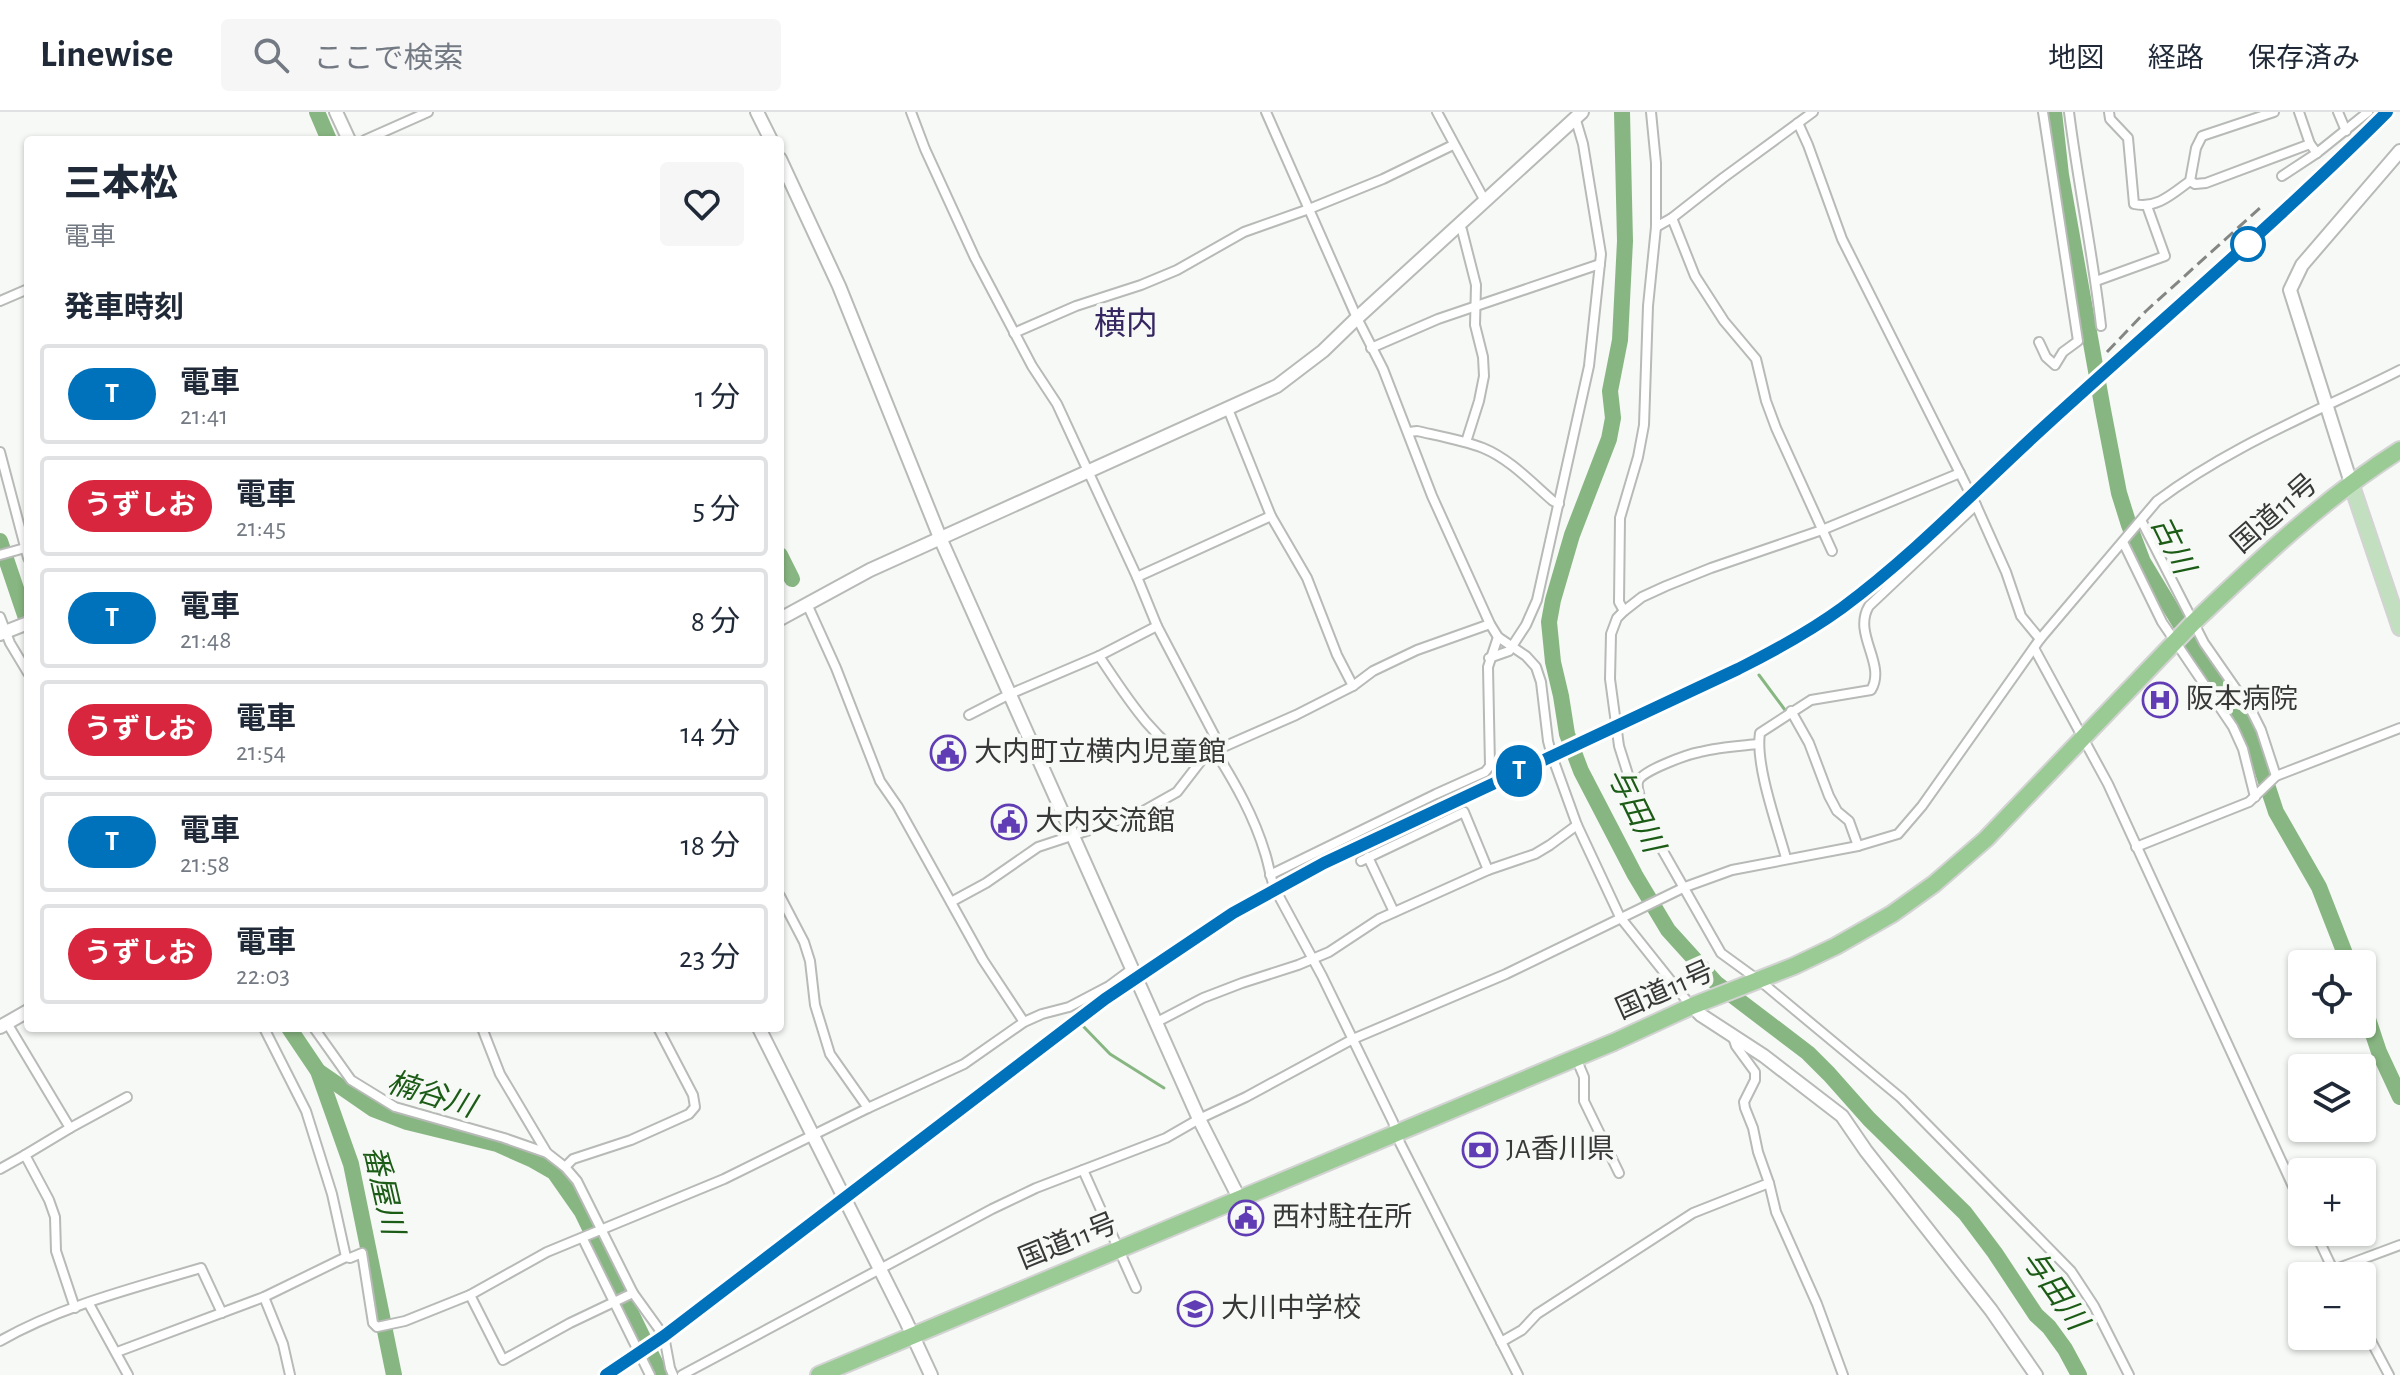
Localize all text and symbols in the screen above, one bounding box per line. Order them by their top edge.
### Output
search box [221,19,781,91]
icon: search [249,33,293,77]
text: Linewise [40,36,173,74]
text: ここで検索 [313,44,463,74]
text: 地図 [2048,45,2104,73]
text: 経路 [2148,45,2204,73]
text: 保存済み [2248,45,2360,73]
button: heart [660,162,744,246]
text: 三本松 [64,166,178,204]
text: 電車 [64,224,116,250]
unlabelled marker [2231,227,2265,261]
text: 発車時刻 [64,293,184,323]
district label: 横内 [1094,307,1158,340]
text: 電車 [180,368,240,398]
text: T [105,380,119,408]
text: 1 分 [695,383,740,413]
text: 21:41 [180,403,228,429]
street label: 国道11号 [2226,468,2323,558]
text: 電車 [236,480,296,510]
text: うずしお [84,492,196,520]
text: 5 分 [693,495,740,525]
water label: 古川 [2145,511,2202,581]
text: 21:45 [236,515,286,541]
text: 電車 [180,592,240,622]
text: T [105,604,119,632]
text: 8 分 [691,607,740,637]
text: 21:48 [180,627,232,653]
hospital icon: 阪本病院 [2141,681,2179,719]
place label: 阪本病院 [2186,684,2298,714]
text: 電車 [236,704,296,734]
text: うずしお [84,716,196,744]
text: 14 分 [680,719,740,749]
public building icon: 大内町立横内児童館 [929,734,967,772]
place label: 大内町立横内児童館 [974,737,1226,767]
text: 21:54 [236,739,286,765]
line badge: T [1493,745,1545,797]
text: T [1512,757,1526,785]
water label: 与田川 [1602,762,1671,860]
public building icon: 大内交流館 [990,803,1028,841]
place label: 大内交流館 [1035,806,1175,836]
text: 電車 [180,816,240,846]
text: T [105,828,119,856]
text: 18 分 [681,831,740,861]
text: 21:58 [180,851,230,877]
text: 電車 [236,928,296,958]
text: うずしお [84,940,196,968]
text: 23 分 [679,943,740,973]
map controls [2288,950,2376,1350]
button: locate [2288,950,2376,1038]
street label: 国道11号 [1611,955,1718,1025]
text: 22:03 [236,963,290,989]
button: layers [2288,1054,2376,1142]
water label: 楠谷川 [384,1066,482,1123]
bank icon: JA香川県 [1461,1131,1499,1169]
place label: JA香川県 [1506,1134,1615,1164]
water label: 番屋川 [358,1143,409,1240]
button: + [2288,1158,2376,1246]
public building icon: 西村駐在所 [1227,1199,1265,1237]
place label: 西村駐在所 [1272,1202,1412,1232]
street label: 国道11号 [1014,1208,1121,1274]
water label: 与田川 [2016,1243,2095,1338]
button: − [2288,1262,2376,1350]
school or university icon: 大川中学校 [1176,1290,1214,1328]
place label: 大川中学校 [1221,1293,1361,1323]

